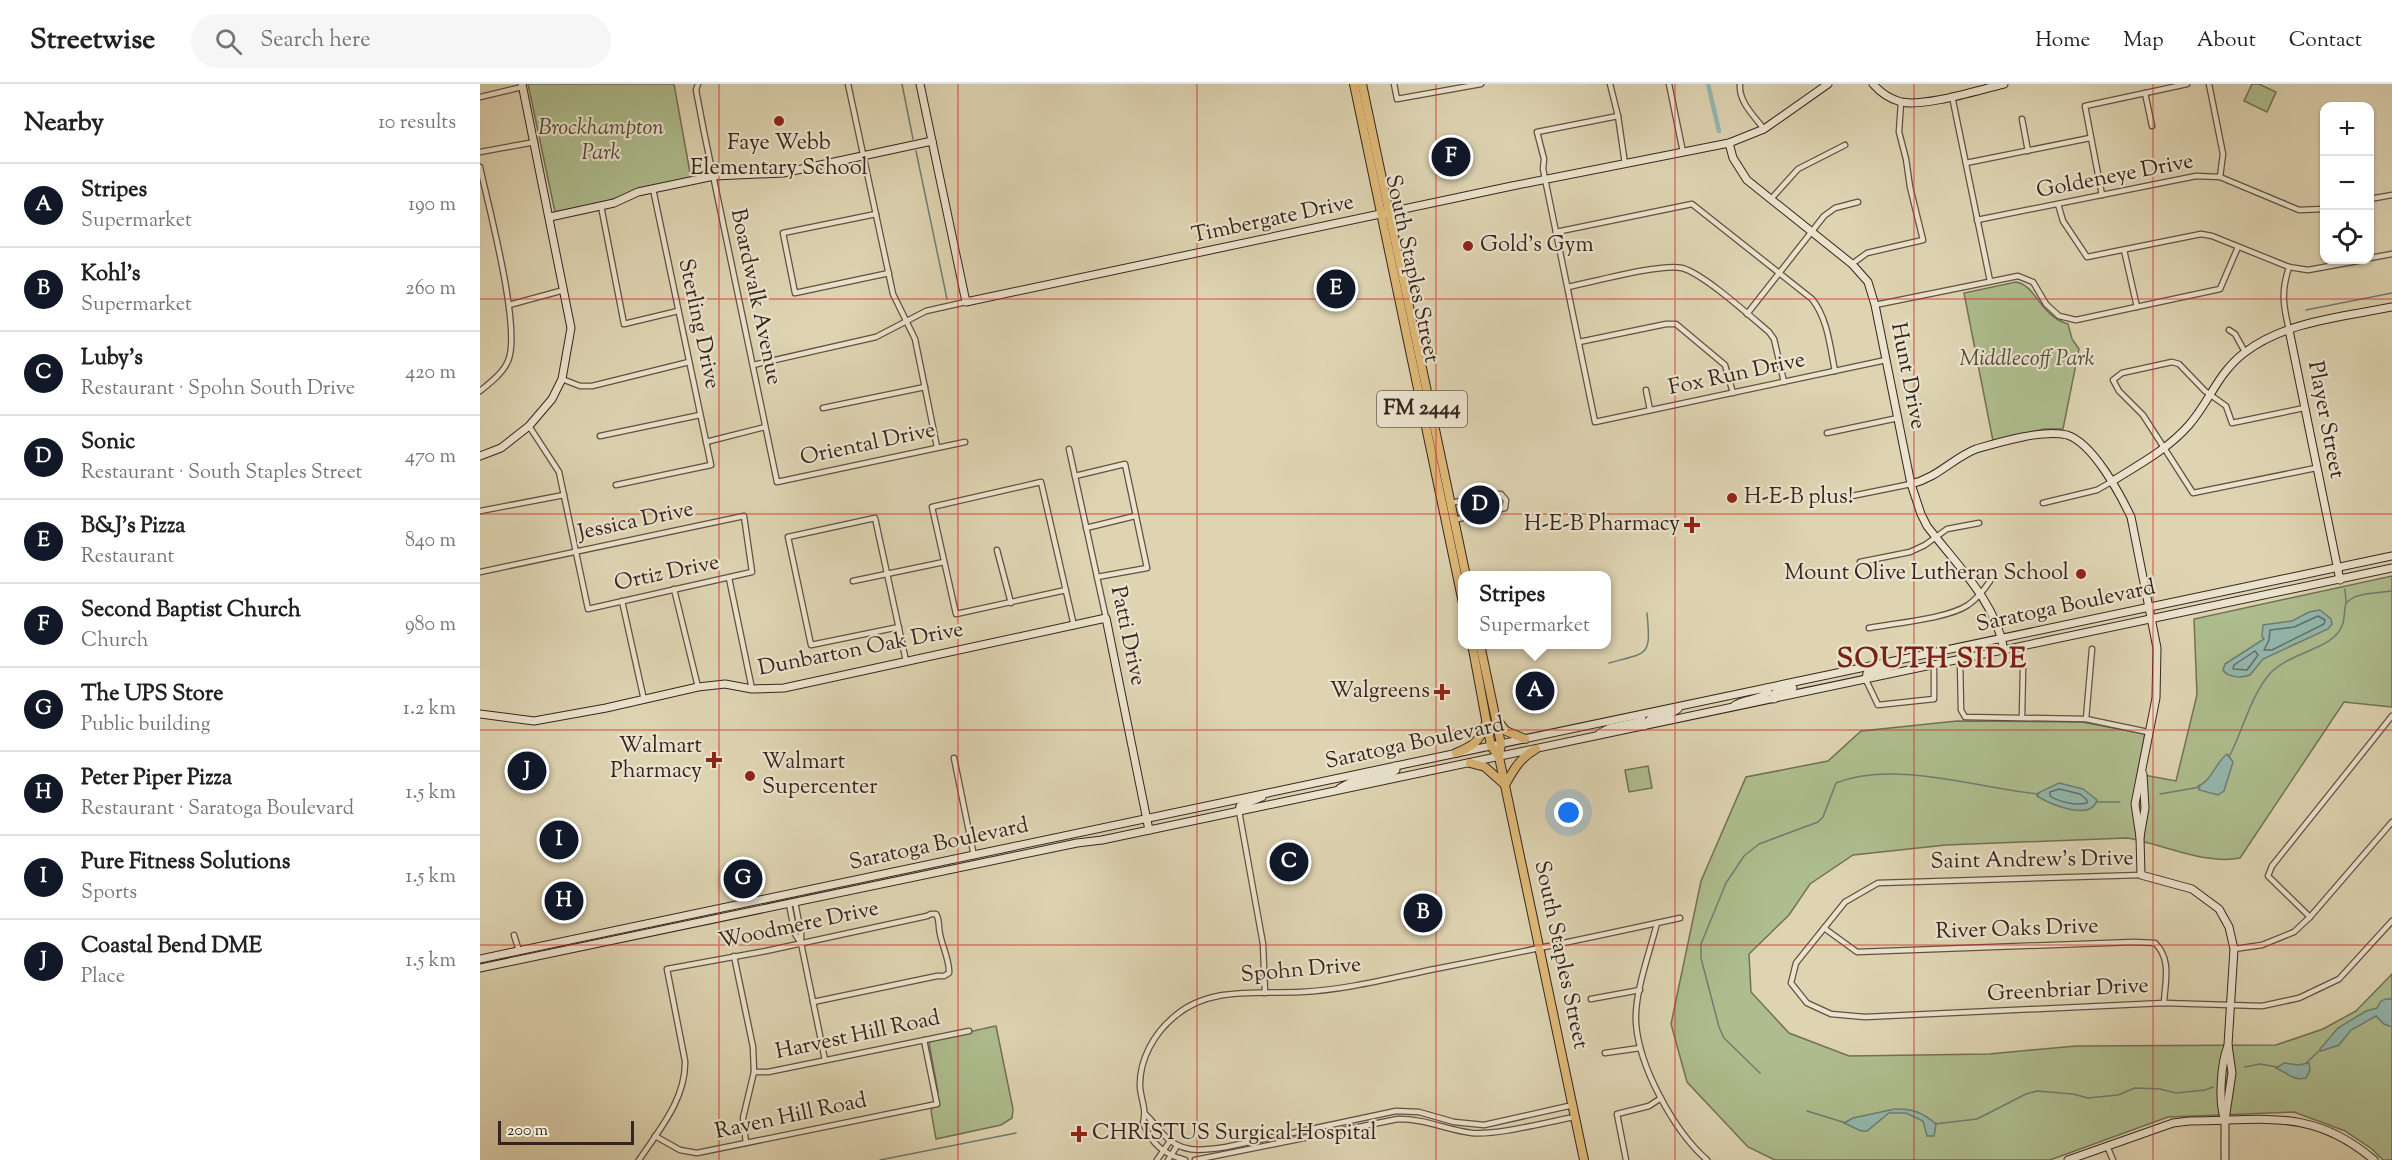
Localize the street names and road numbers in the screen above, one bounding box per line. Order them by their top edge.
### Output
street label: Goldeneye Drive [2034,146,2196,208]
street label: South Staples Street [1375,172,1447,367]
street label: Timbergate Drive [1189,187,1357,253]
street label: Boardwalk Avenue [721,206,789,388]
street label: Sterling Drive [669,256,727,392]
street label: Hunt Drive [1881,320,1933,432]
street label: Fox Run Drive [1666,345,1808,405]
street label: Player Street [2298,359,2352,482]
road number: FM 2444 [1377,391,1467,427]
street label: Oriental Drive [797,415,939,475]
street label: Jessica Drive [574,494,697,550]
street label: Ortiz Drive [611,547,723,601]
street label: Saratoga Boulevard [1973,572,2159,642]
street label: Patti Drive [1101,583,1153,689]
street label: Dunbarton Oak Drive [755,614,967,686]
street label: Saratoga Boulevard [1322,709,1508,779]
street label: Saratoga Boulevard [846,810,1032,880]
street label: Saint Andrew's Drive [1930,843,2134,879]
street label: South Staples Street [1524,858,1596,1053]
street label: Woodmere Drive [716,893,882,959]
street label: River Oaks Drive [1935,911,2099,949]
street label: Spohn Drive [1239,950,1363,992]
street label: Greenbriar Drive [1986,971,2150,1011]
street label: Harvest Hill Road [773,1003,943,1069]
street label: Raven Hill Road [712,1085,870,1149]

